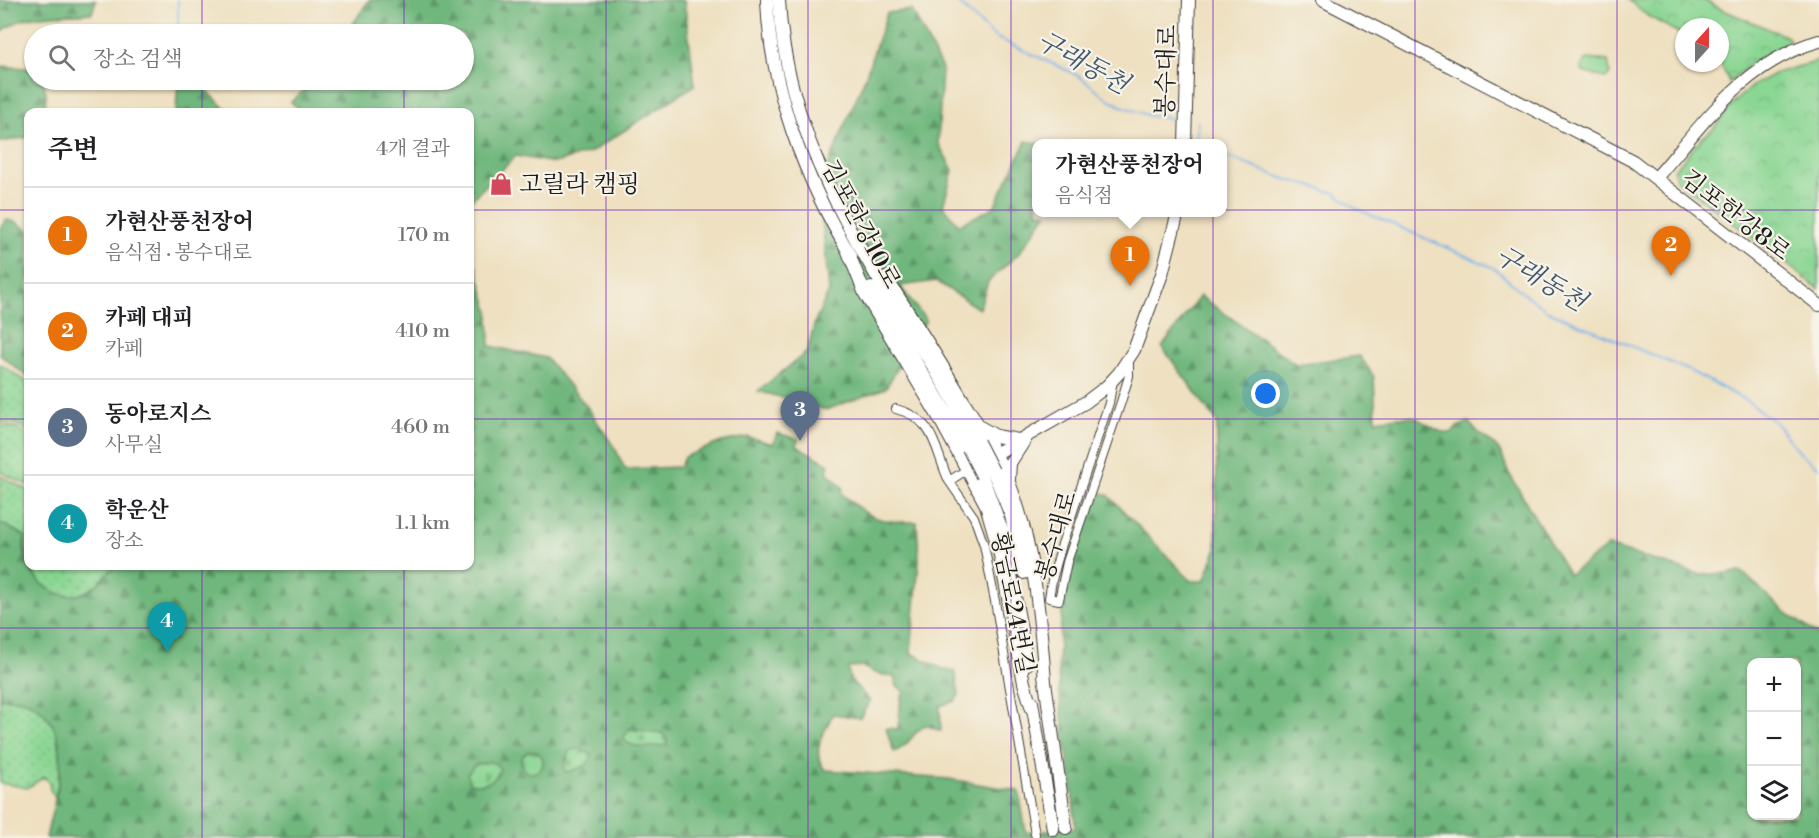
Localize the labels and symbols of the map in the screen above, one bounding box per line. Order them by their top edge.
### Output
north arrow [1675,18,1729,72]
street label: 봉수대로 [1150,24,1184,118]
water label: 구래동천 [1031,25,1136,102]
street label: 김포한강10로 [814,155,907,294]
street label: 김포한강8로 [1675,164,1796,268]
place label: 고릴라 캠핑 [519,170,640,200]
shop icon: 고릴라 캠핑 [488,171,514,197]
pin: 2 [1652,226,1690,276]
pin: 1 [1110,236,1150,286]
water label: 구래동천 [1489,239,1593,319]
your location [1251,379,1280,408]
pin: 3 [780,392,820,441]
street label: 봉수대로 [1030,488,1084,585]
street label: 황금로24번길 [984,530,1040,677]
pin: 4 [148,602,186,652]

